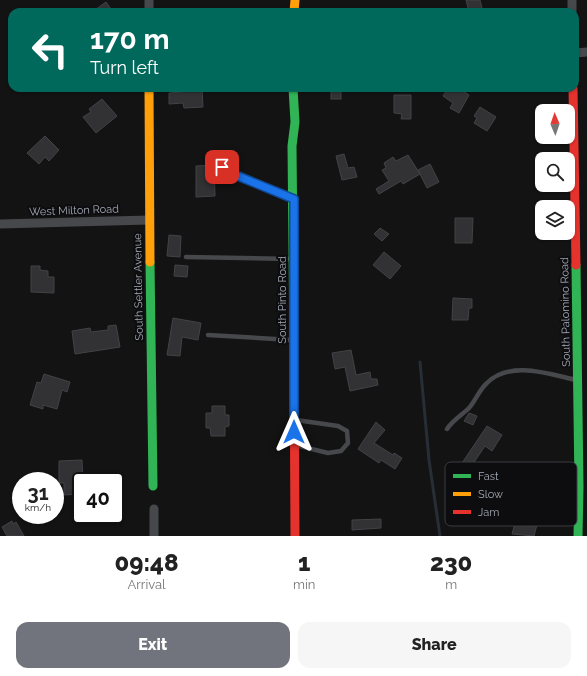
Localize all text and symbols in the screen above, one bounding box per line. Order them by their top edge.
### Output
text: 170 m [90,23,170,56]
icon: left [24,24,76,76]
text: Turn left [90,57,159,78]
north arrow [535,104,575,144]
map controls [535,104,575,240]
pin [205,150,239,184]
button: search [535,152,575,192]
icon: arrive [211,156,233,178]
button: layers [535,200,575,240]
street label: West Milton Road [29,202,119,219]
street label: South Settler Avenue [131,233,146,341]
street label: South Pinto Road [276,256,289,344]
street label: South Palomino Road [558,257,573,367]
position arrow [273,411,315,453]
legend [445,462,577,526]
text: Fast [478,470,499,483]
speed limit sign: 40 [72,472,124,524]
text: 31 [27,481,49,505]
text: Slow [478,488,503,501]
text: km/h [25,502,51,513]
text: Jam [478,506,499,519]
text: 09:48 [115,548,178,577]
text: 1 [298,548,310,577]
text: 230 [430,548,472,577]
text: Arrival [127,577,166,592]
text: min [293,577,315,592]
text: m [445,577,457,592]
button: Exit [16,622,290,668]
button: Share [298,622,571,668]

